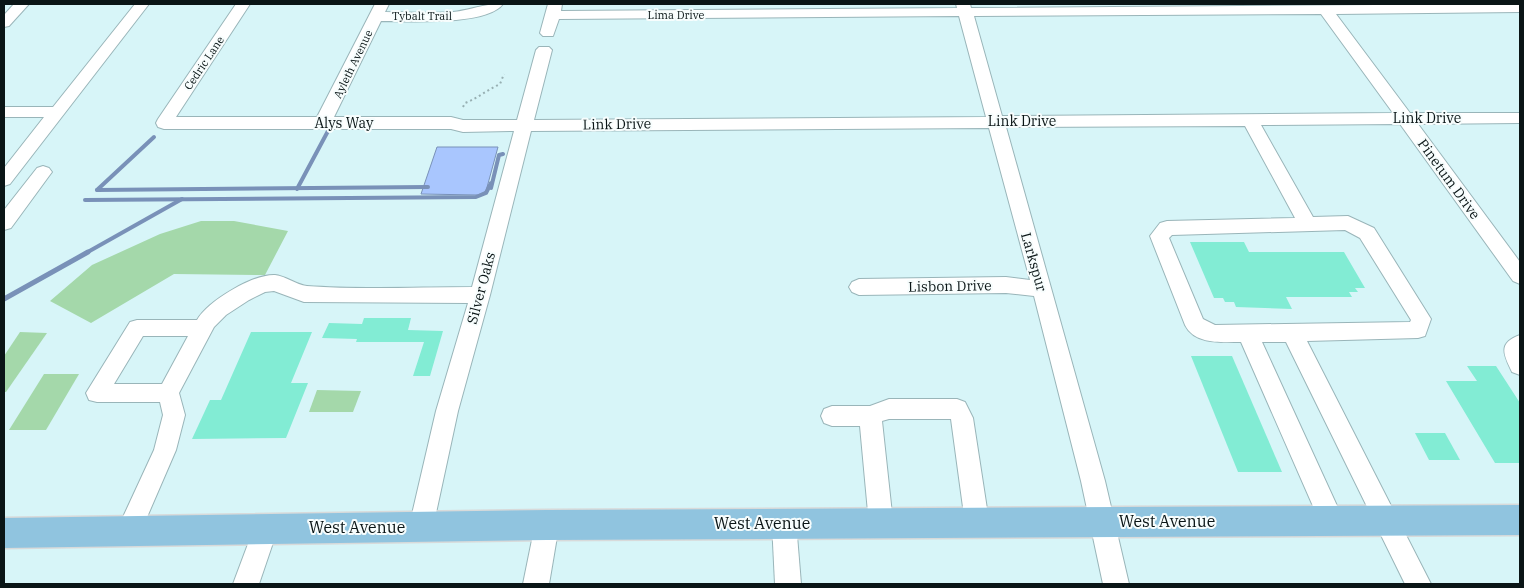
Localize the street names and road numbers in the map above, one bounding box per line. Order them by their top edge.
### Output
street label: Lima Drive [648,8,705,22]
street label: Tybalt Trail [392,9,452,23]
street label: Ayleth Avenue [330,27,376,101]
street label: Cedric Lane [181,33,227,93]
street label: Link Drive [1393,109,1461,127]
street label: Link Drive [988,112,1056,130]
street label: Alys Way [315,114,374,132]
street label: Link Drive [583,114,651,134]
street label: Pinetum Drive [1414,135,1484,223]
street label: Larkspur [1017,230,1051,294]
street label: Silver Oaks [463,250,499,326]
street label: Lisbon Drive [908,276,992,296]
street label: West Avenue [1119,511,1215,531]
street label: West Avenue [714,513,810,533]
street label: West Avenue [309,517,405,537]

